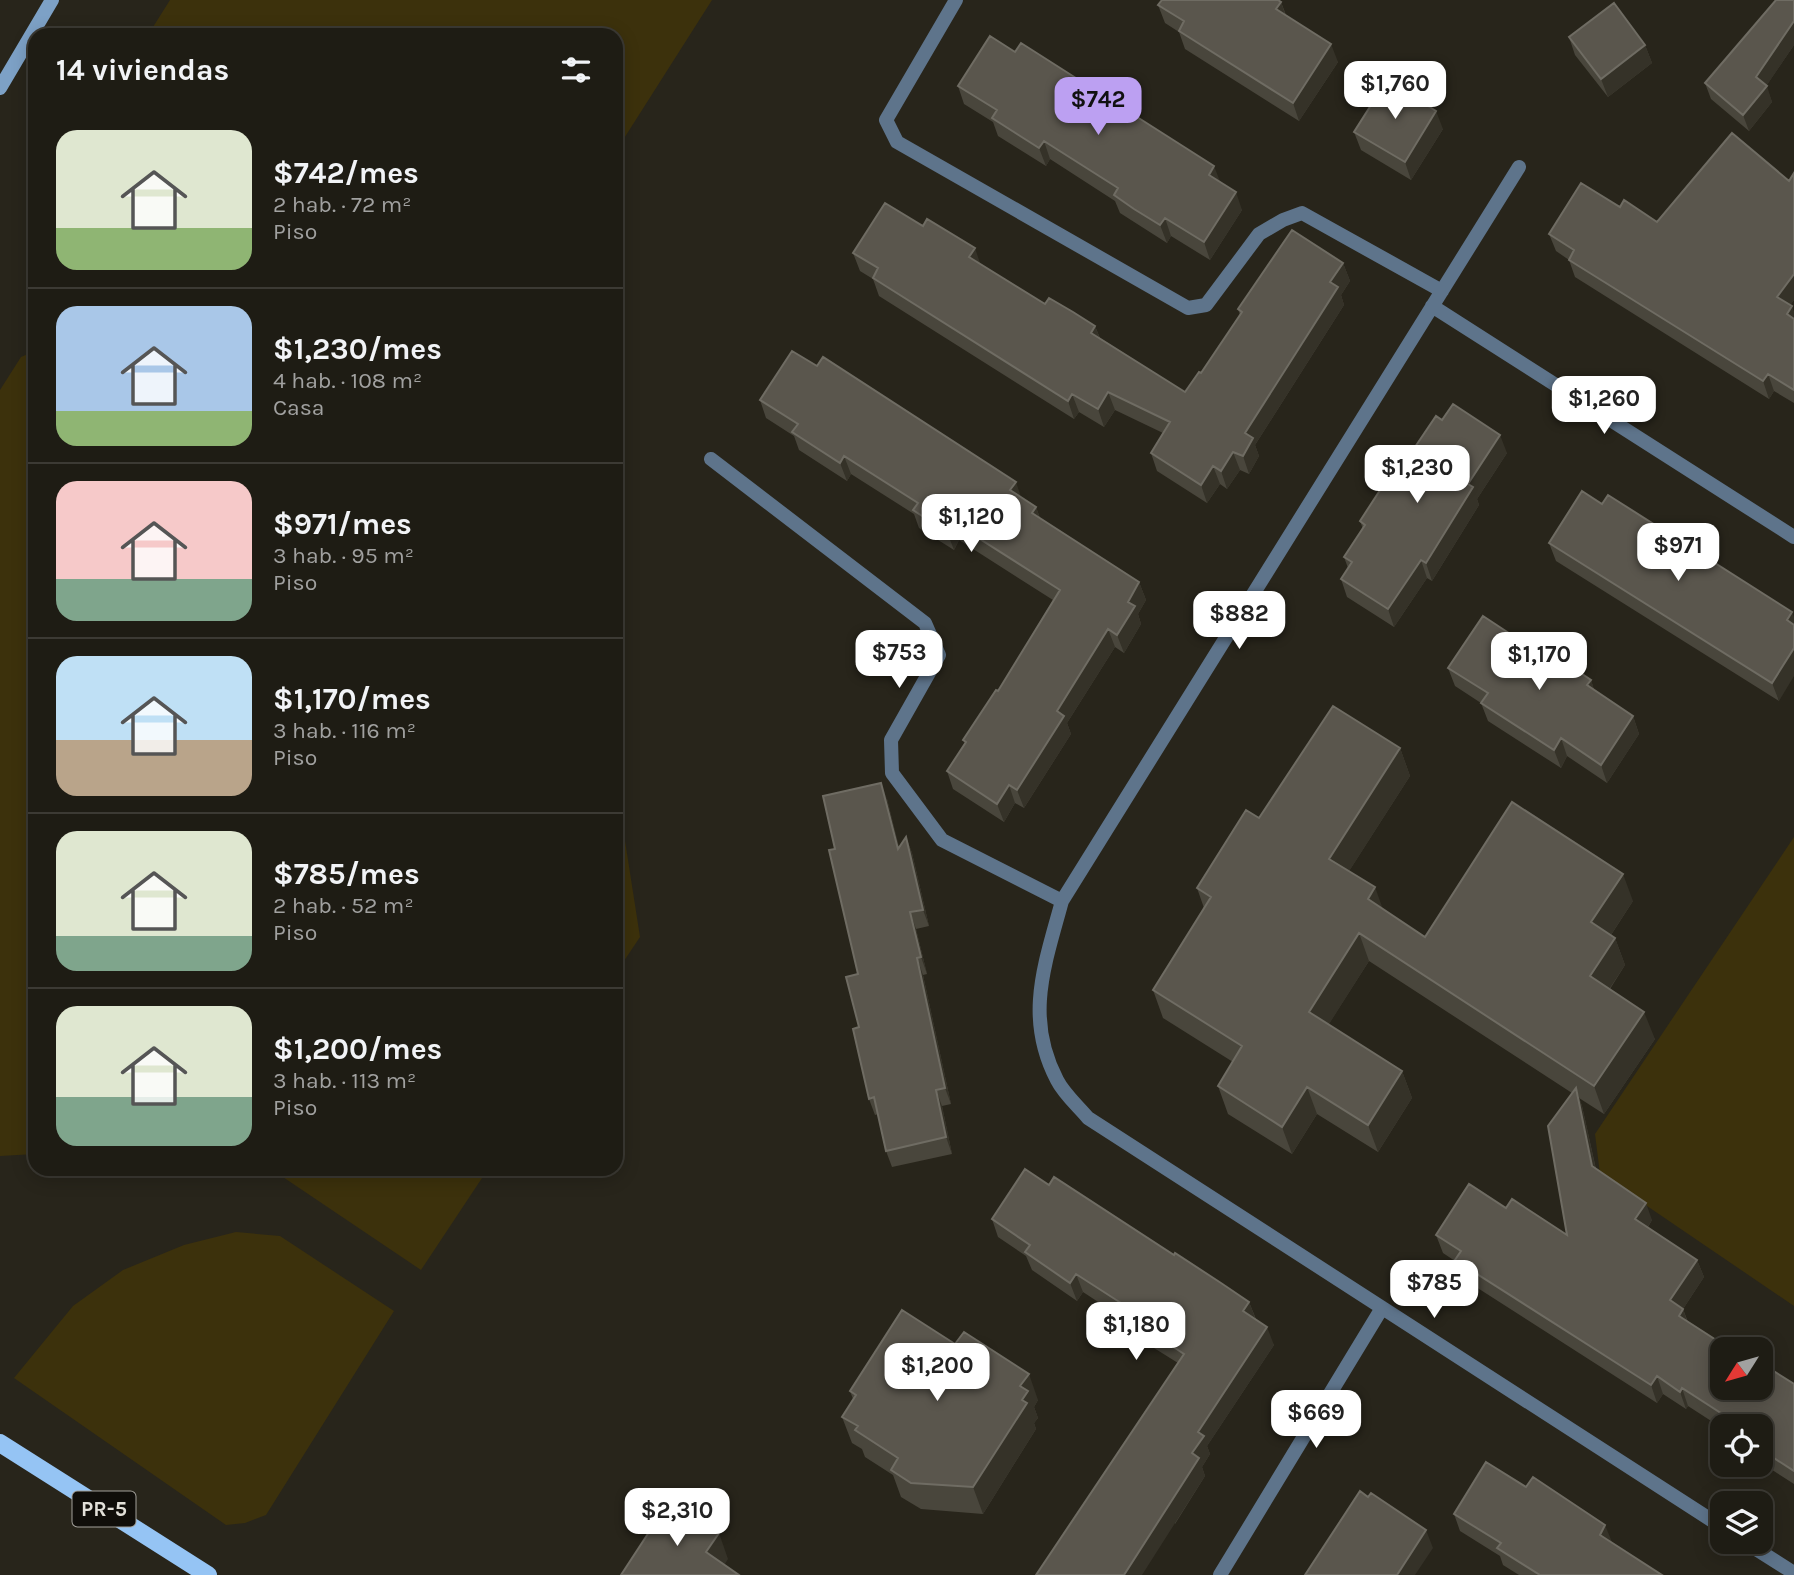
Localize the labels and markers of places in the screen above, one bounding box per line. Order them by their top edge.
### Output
pin: $1,760 [1338,61,1452,121]
pin: $742 [1057,78,1139,137]
pin: $1,260 [1547,376,1661,436]
pin: $1,230 [1360,446,1474,505]
pin: $1,120 [914,494,1028,554]
pin: $971 [1637,524,1719,583]
pin: $882 [1198,592,1280,651]
pin: $753 [858,630,940,690]
pin: $1,170 [1482,632,1596,692]
pin: $785 [1393,1260,1475,1320]
pin: $1,180 [1079,1302,1193,1362]
pin: $1,200 [880,1344,994,1403]
pin: $669 [1275,1390,1357,1450]
pin: $2,310 [620,1488,734,1548]

